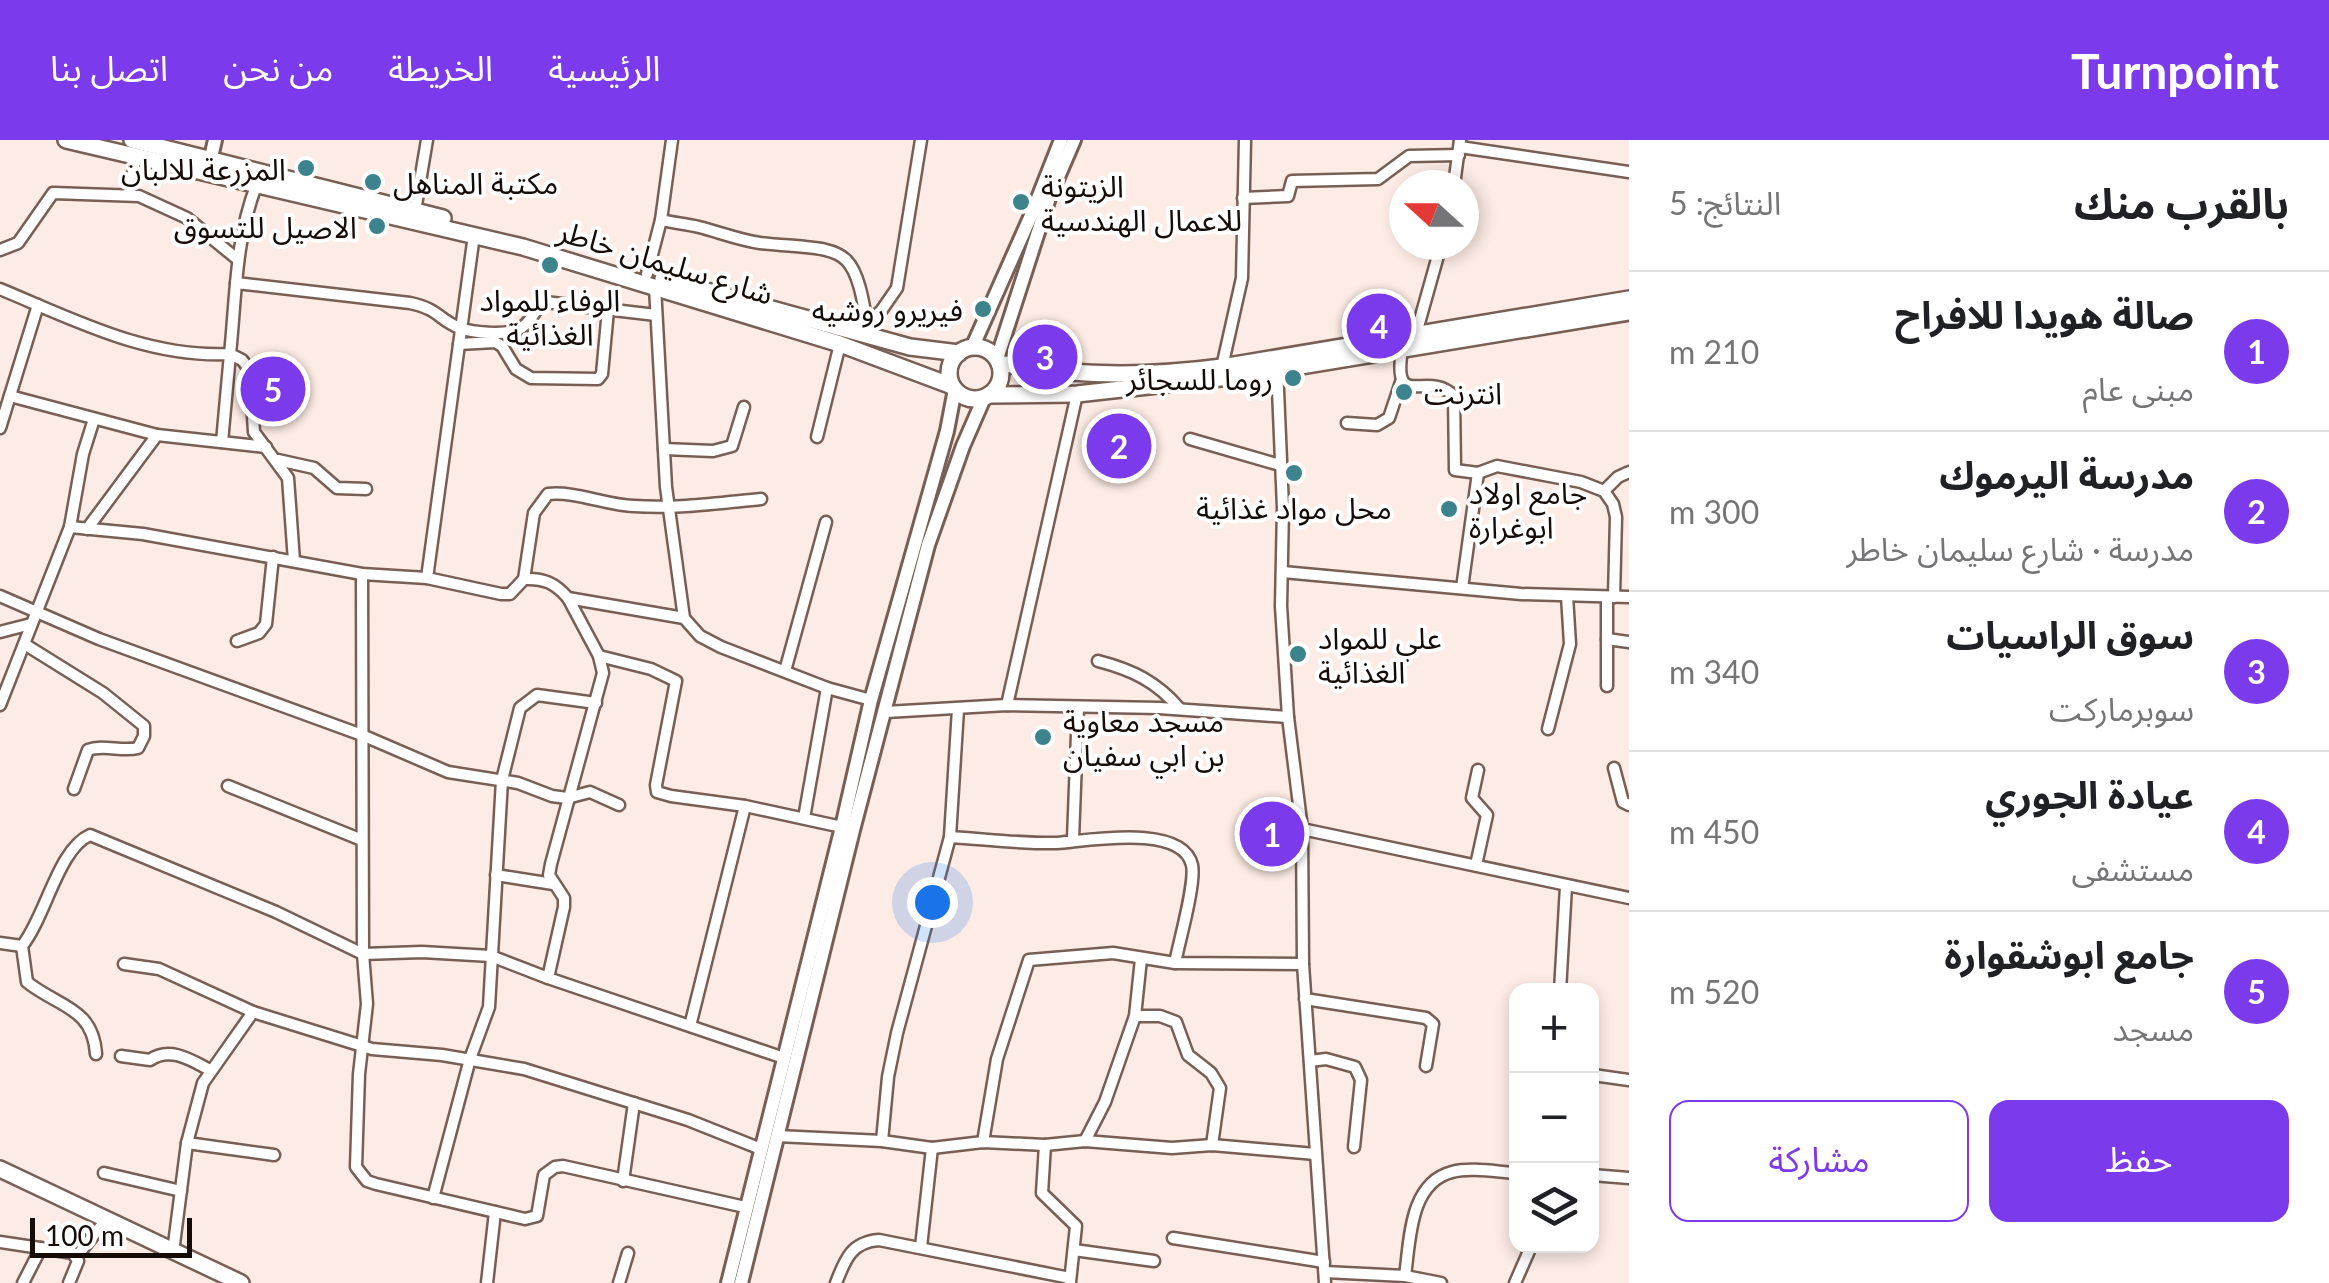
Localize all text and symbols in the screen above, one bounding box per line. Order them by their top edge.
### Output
text: Turnpoint [2071,42,2279,99]
text: اتصل بنا [50,46,168,88]
text: من نحن [223,46,333,88]
text: الخريطة [388,46,493,88]
text: الرئيسية [548,46,661,88]
place label: المزرعة للالبان [121,150,286,187]
marker: المزرعة للالبان [295,157,317,179]
place label: مكتبة المناهل [393,164,558,201]
place label: الزيتونة للاعمال الهندسية [1041,167,1242,239]
north arrow [1389,170,1479,260]
marker: مكتبة المناهل [362,171,384,193]
text: بالقرب منك [2074,178,2289,228]
text: النتائج: 5 [1669,183,1781,222]
marker: الزيتونة للاعمال الهندسية [1010,191,1032,213]
place label: الاصيل للتسوق [174,208,357,245]
street label: شارع سليمان خاطر [552,211,778,317]
marker: الاصيل للتسوق [366,215,388,237]
marker: الوفاء للمواد الغذائية [539,254,561,276]
place label: الوفاء للمواد الغذائية [480,281,621,351]
pin: 4 [1346,288,1412,364]
place label: فيريرو روشيه [812,291,963,328]
text: صالة هويدا للافراح [1895,291,2194,337]
marker: فيريرو روشيه [972,298,994,320]
pin: 3 [1012,320,1078,394]
text: 210 m [1669,332,1759,371]
text: 1 [2247,332,2266,371]
pin: 5 [240,352,306,426]
place label: روما للسجائر [1125,360,1273,397]
marker: روما للسجائر [1282,367,1304,389]
text: مبنى عام [2083,369,2194,408]
place label: انترنت [1424,374,1502,411]
marker: انترنت [1393,381,1415,403]
pin: 2 [1086,408,1152,484]
text: مدرسة اليرموك [1939,451,2194,497]
marker: محل مواد غذائية [1283,462,1305,484]
place label: جامع اولاد ابوغرارة [1469,474,1587,545]
place label: محل مواد غذائية [1196,489,1392,526]
text: 300 m [1669,492,1759,531]
text: 2 [2247,492,2266,531]
marker: جامع اولاد ابوغرارة [1438,498,1460,520]
text: مدرسة · شارع سليمان خاطر [1846,529,2194,568]
text: سوق الراسيات [1946,611,2194,657]
place label: علي للمواد الغذائية [1318,619,1442,689]
marker: علي للمواد الغذائية [1287,643,1309,665]
text: 340 m [1669,652,1759,691]
text: 3 [2247,652,2266,691]
text: سوبرماركت [2049,689,2194,728]
place label: مسجد معاوية بن ابي سفيان [1063,702,1224,779]
marker: مسجد معاوية بن ابي سفيان [1032,726,1054,748]
text: عيادة الجوري [1985,771,2194,817]
pin: 1 [1240,796,1304,872]
text: 450 m [1669,812,1759,851]
text: 4 [2247,812,2266,851]
text: مستشفى [2071,849,2194,888]
your location [907,877,958,928]
text: جامع ابوشقوارة [1944,931,2194,977]
text: 520 m [1669,972,1759,1011]
text: 5 [2247,972,2266,1011]
map controls [1509,983,1599,1253]
button: + [1509,983,1599,1073]
text: مسجد [2113,1009,2194,1048]
button: − [1509,1073,1599,1163]
button: مشاركة [1669,1100,1969,1222]
button: حفظ [1989,1100,2289,1222]
button: layers [1509,1163,1599,1253]
scale bar [30,1213,192,1258]
text: 100 m [45,1218,124,1252]

